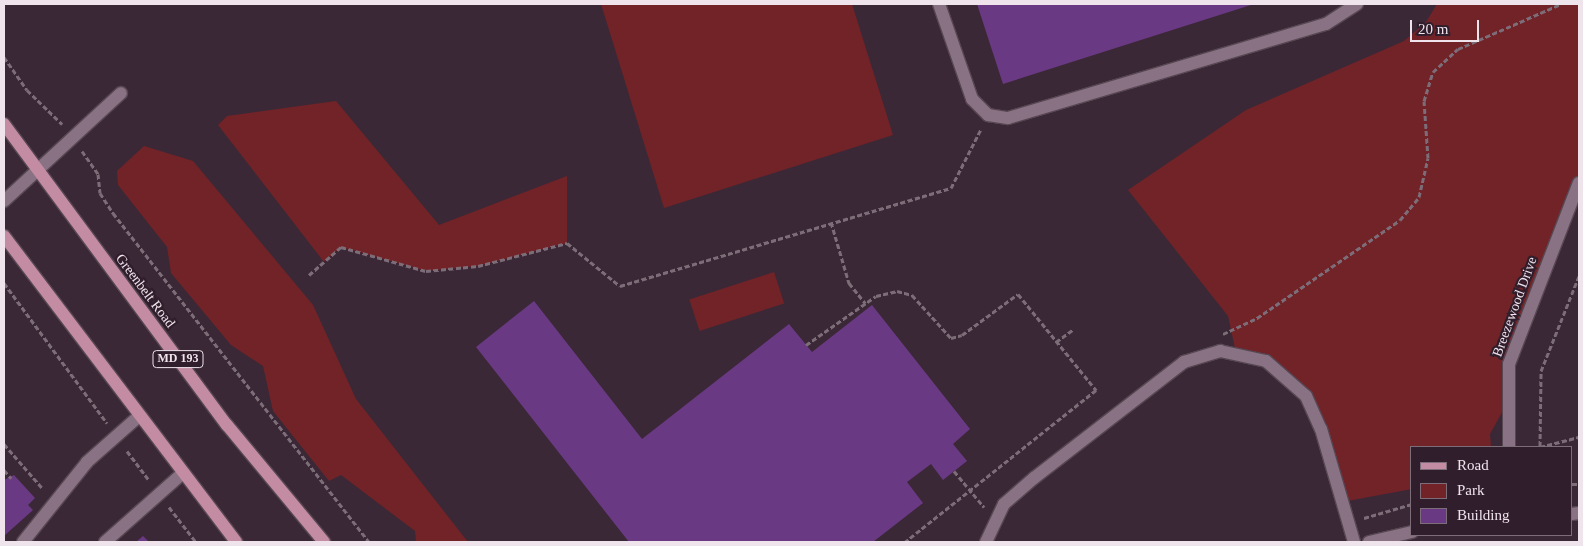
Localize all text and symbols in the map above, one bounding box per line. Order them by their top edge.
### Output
scale bar [1413,10,1482,42]
text: 20 m [1418,21,1448,37]
street label: Greenbelt Road [112,251,178,331]
street label: Breezewood Drive [1489,255,1541,359]
road number: MD 193 [152,349,204,368]
legend [1410,446,1573,536]
text: Road [1457,457,1489,473]
text: Park [1457,482,1485,498]
text: Building [1457,507,1510,523]

